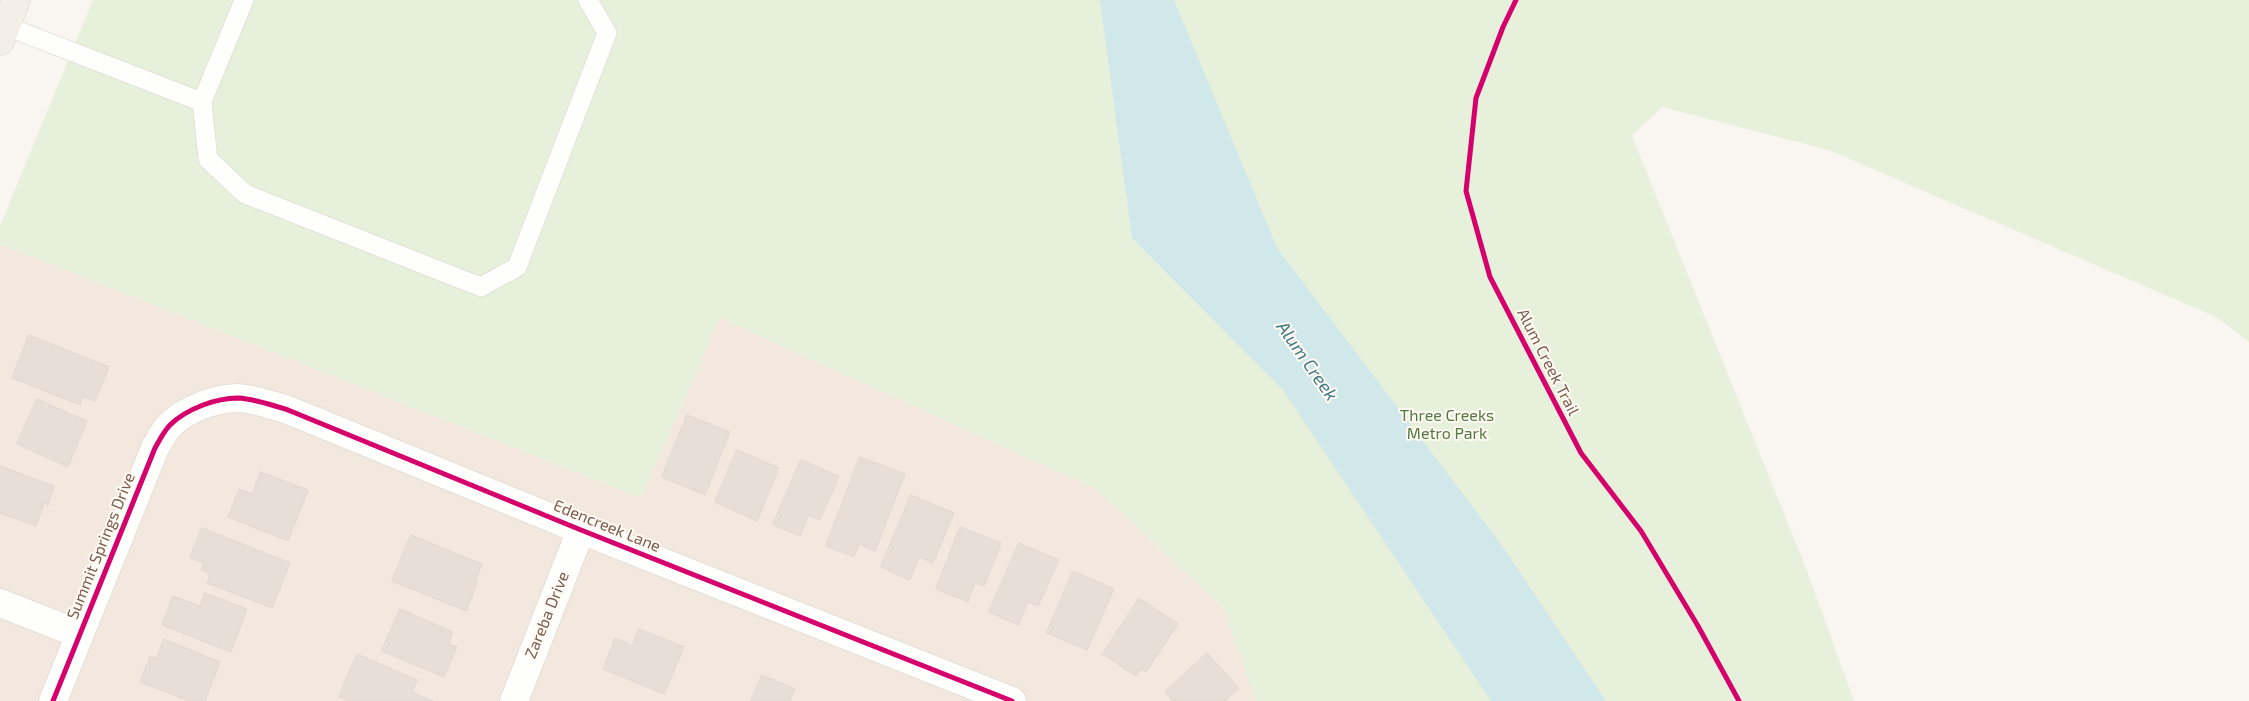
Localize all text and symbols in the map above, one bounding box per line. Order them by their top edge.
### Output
street label: Alum Creek Trail [1513,305,1583,419]
water label: Alum Creek [1272,317,1342,405]
park label: Three Creeks Metro Park [1400,406,1494,444]
street label: Summit Springs Drive [63,470,139,622]
street label: Edencreek Lane [551,496,663,556]
street label: Zareba Drive [521,569,573,661]

